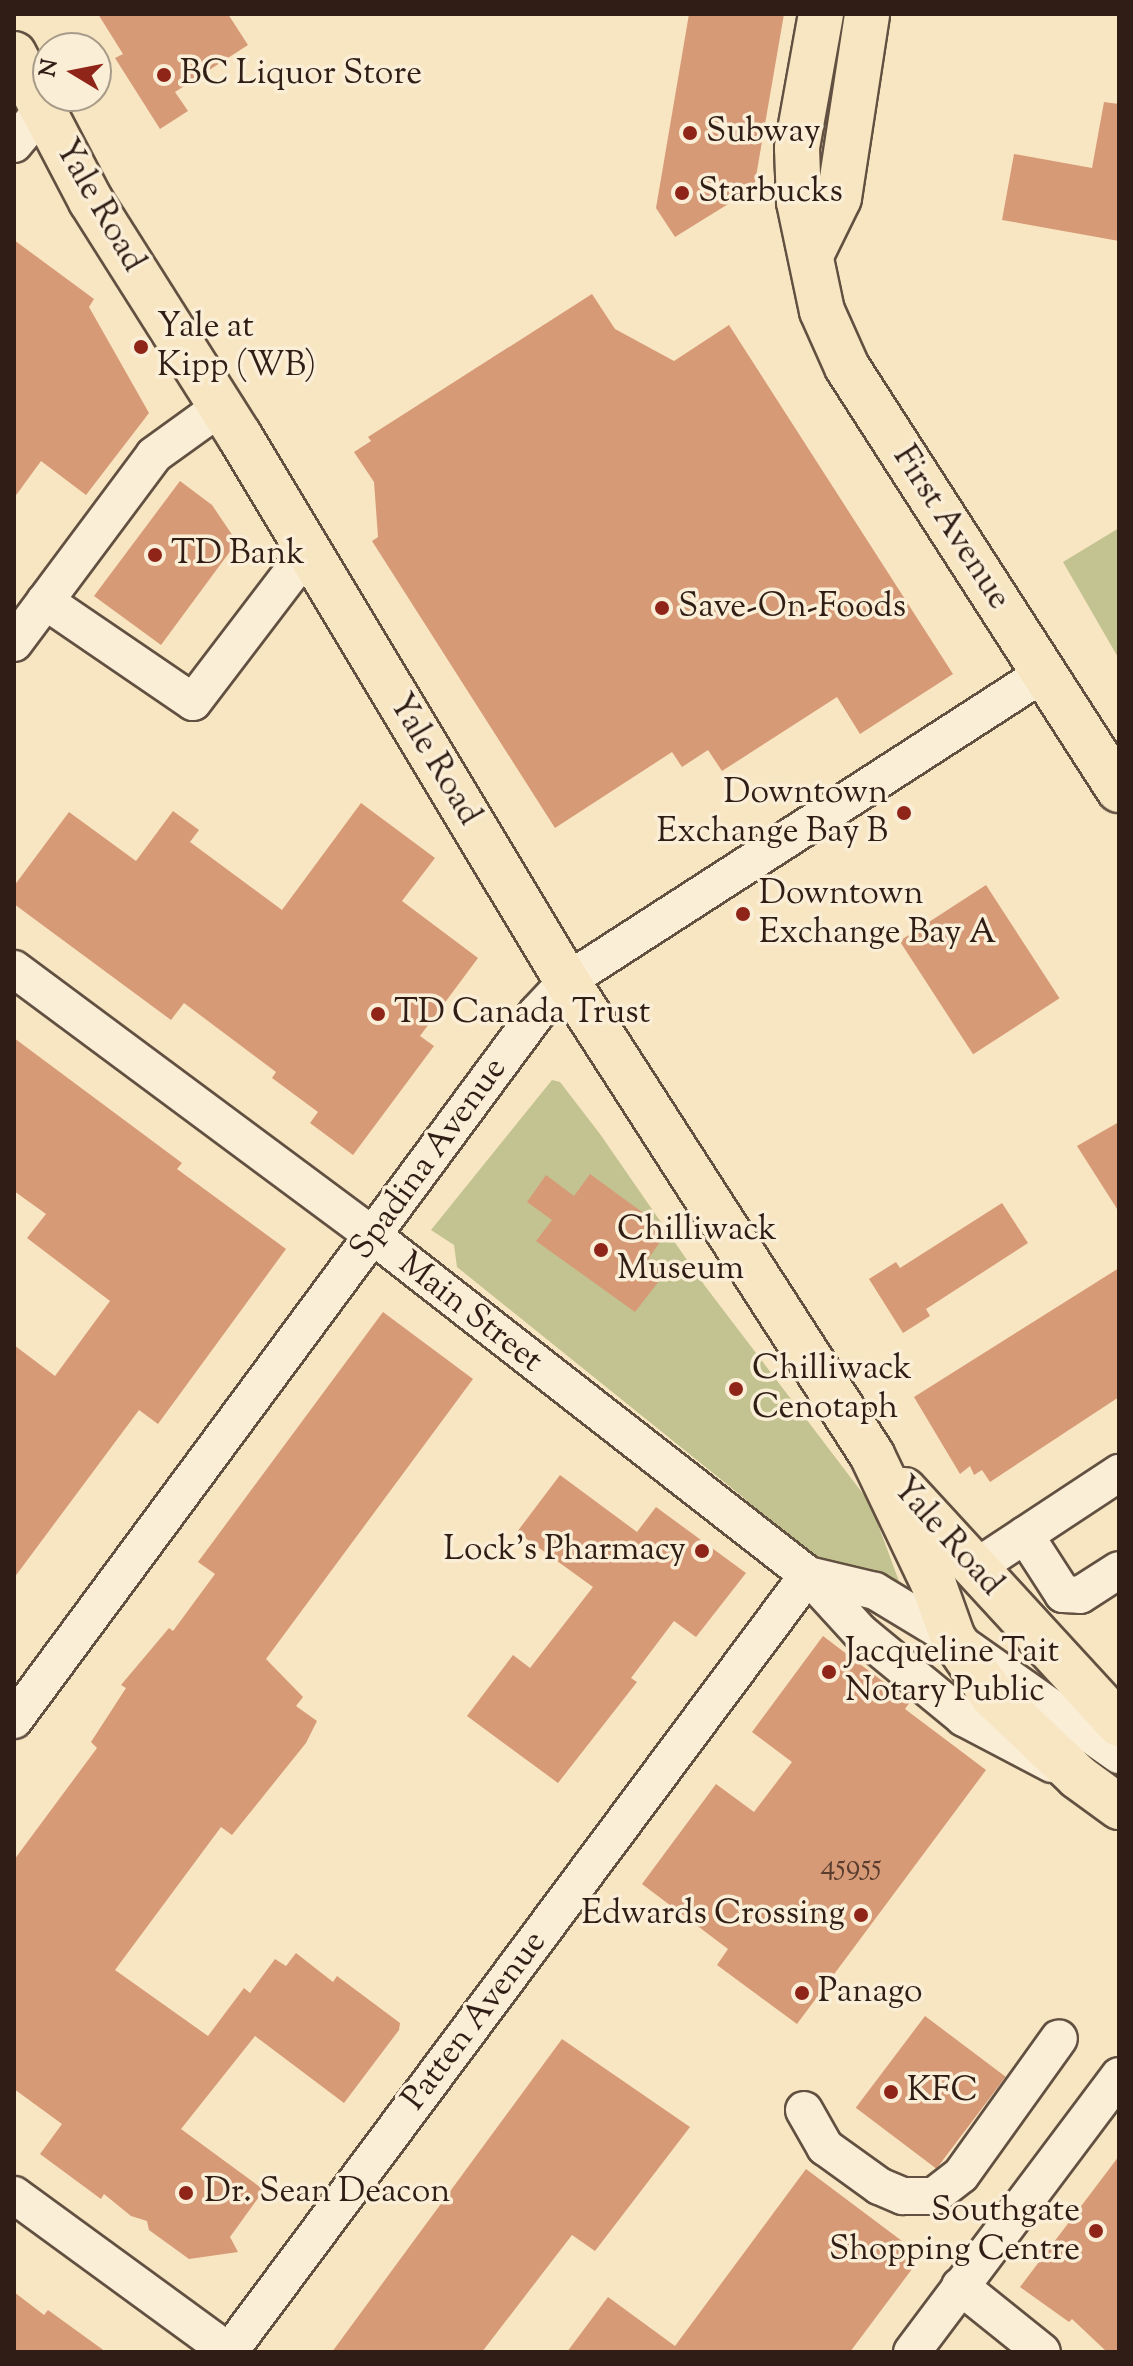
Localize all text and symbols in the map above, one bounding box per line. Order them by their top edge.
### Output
north arrow [32,32,112,112]
place label: BC Liquor Store [180,55,422,95]
text: N [33,57,68,80]
marker: BC Liquor Store [155,66,173,84]
place label: Subway [706,113,821,153]
marker: Subway [681,124,699,142]
street label: Yale Road [45,132,153,280]
place label: Starbucks [698,173,843,213]
marker: Starbucks [673,184,691,202]
place label: Yale at Kipp (WB) [157,307,316,386]
marker: Yale at Kipp (WB) [132,338,150,356]
street label: First Avenue [883,439,1019,617]
place label: TD Bank [171,535,305,575]
marker: TD Bank [146,546,164,564]
place label: Save-On-Foods [678,588,906,628]
marker: Save-On-Foods [653,599,671,617]
street label: Yale Road [379,687,489,833]
place label: Downtown Exchange Bay B [657,773,888,852]
marker: Downtown Exchange Bay B [895,804,913,822]
place label: Downtown Exchange Bay A [759,874,996,954]
marker: Downtown Exchange Bay A [734,905,752,923]
place label: TD Canada Trust [394,994,650,1034]
marker: TD Canada Trust [369,1005,387,1023]
street label: Spadina Avenue [342,1050,516,1268]
place label: Chilliwack Museum [617,1210,777,1290]
marker: Chilliwack Museum [592,1241,610,1259]
street label: Main Street [390,1244,550,1382]
place label: Chilliwack Cenotaph [752,1349,912,1428]
marker: Chilliwack Cenotaph [727,1380,745,1398]
street label: Yale Road [883,1469,1011,1605]
place label: Lock's Pharmacy [444,1531,686,1571]
marker: Lock's Pharmacy [693,1542,711,1560]
place label: Jacqueline Tait Notary Public [845,1632,1059,1712]
marker: Jacqueline Tait Notary Public [820,1663,838,1681]
house number: 45955 [820,1849,882,1885]
place label: Edwards Crossing [581,1895,845,1935]
marker: Edwards Crossing [852,1906,870,1924]
street label: Patten Avenue [394,1923,556,2119]
place label: Panago [818,1973,923,2013]
marker: Panago [793,1984,811,2002]
place label: KFC [907,2072,978,2112]
marker: KFC [882,2083,900,2101]
place label: Dr. Sean Deacon [204,2173,450,2213]
marker: Dr. Sean Deacon [175,2182,197,2204]
place label: Southgate Shopping Centre [829,2191,1080,2270]
marker: Southgate Shopping Centre [1087,2222,1105,2240]

